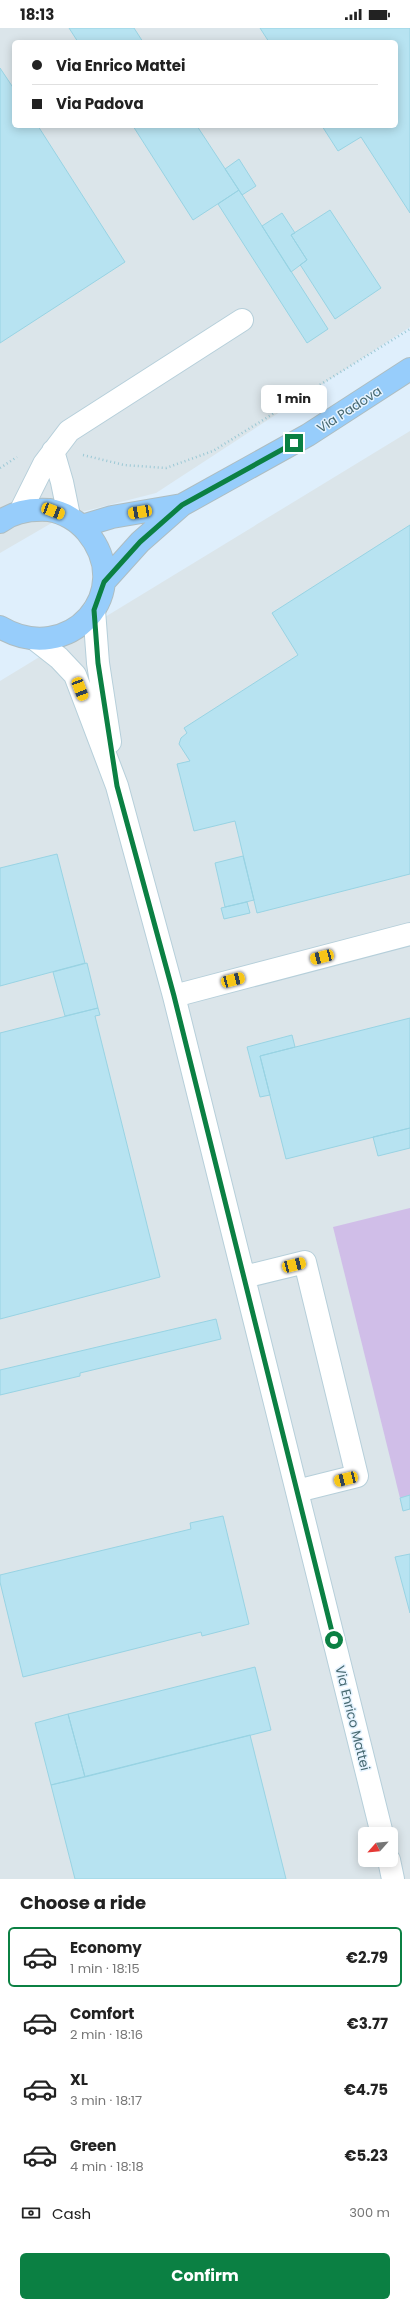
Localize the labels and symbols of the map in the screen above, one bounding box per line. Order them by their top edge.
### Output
street label: Via Padova [313,381,385,437]
callout: 1 min [261,385,327,413]
route end [285,434,303,452]
car [40,501,66,521]
car [127,504,153,520]
car [70,676,90,702]
car [309,948,335,966]
car [220,971,246,989]
car [281,1256,307,1274]
car [333,1470,359,1488]
route start [325,1631,343,1649]
street label: Via Enrico Mattei [330,1664,375,1773]
north arrow [358,1827,398,1867]

